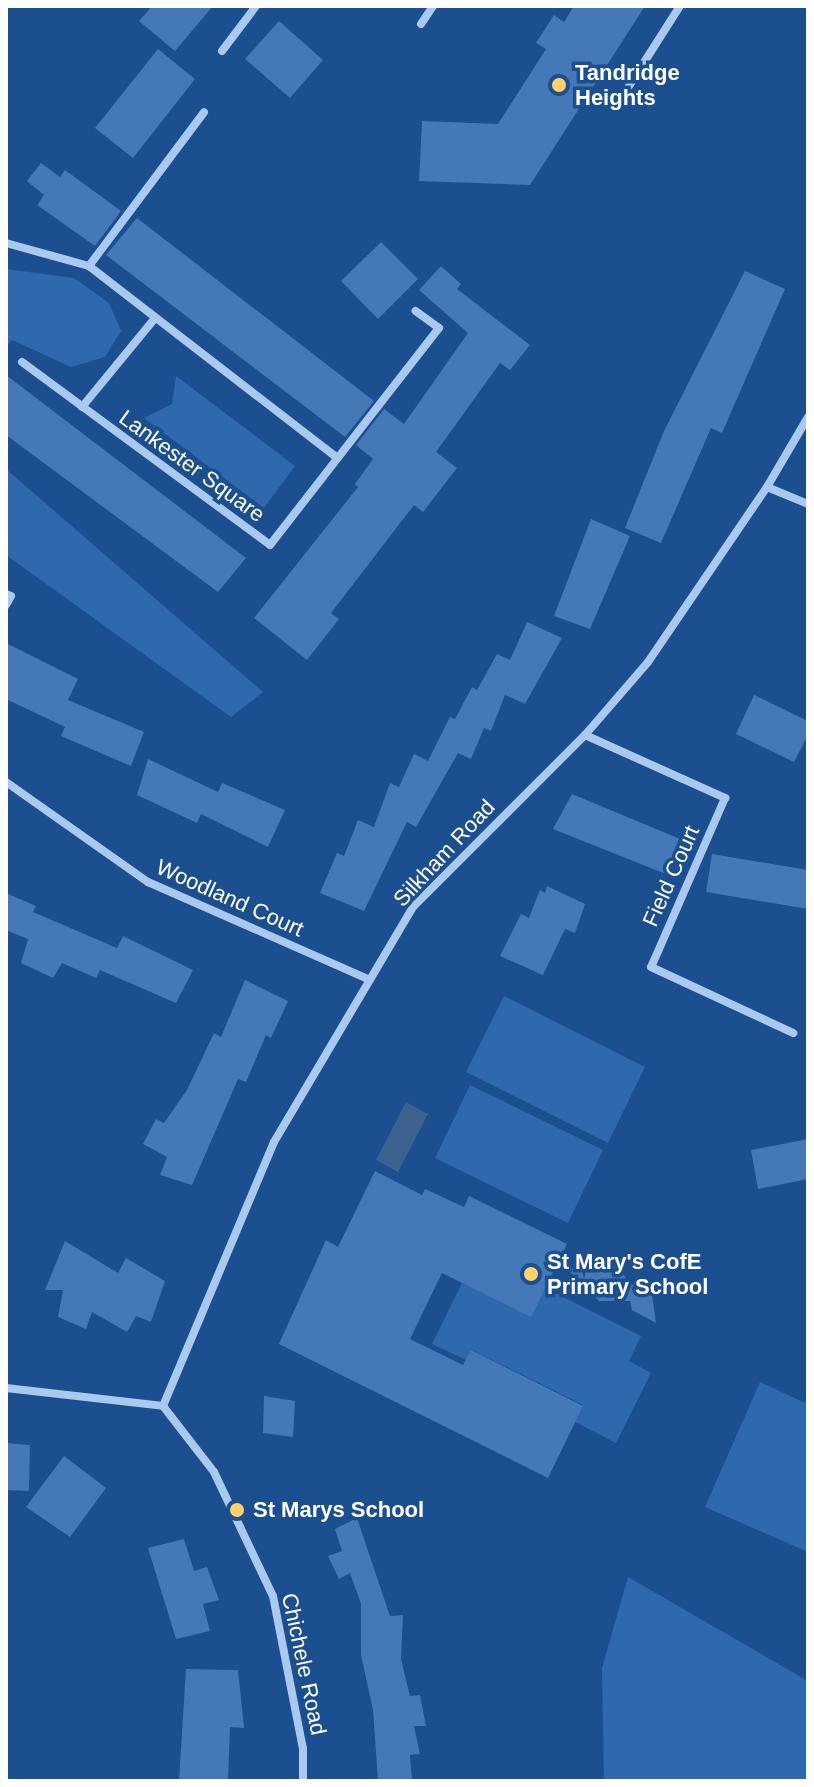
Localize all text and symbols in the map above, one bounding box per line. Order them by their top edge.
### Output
place label: Tandridge Heights [575,59,680,110]
marker: Tandridge Heights [550,76,568,94]
street label: Lankester Square [114,404,270,528]
street label: Silkham Road [388,794,500,912]
street label: Field Court [637,821,705,931]
street label: Woodland Court [152,854,308,942]
place label: St Mary's CofE Primary School [547,1248,708,1300]
marker: St Mary's CofE Primary School [522,1265,540,1283]
place label: St Marys School [253,1497,424,1523]
marker: St Marys School [228,1501,246,1519]
street label: Chichele Road [276,1591,332,1737]

